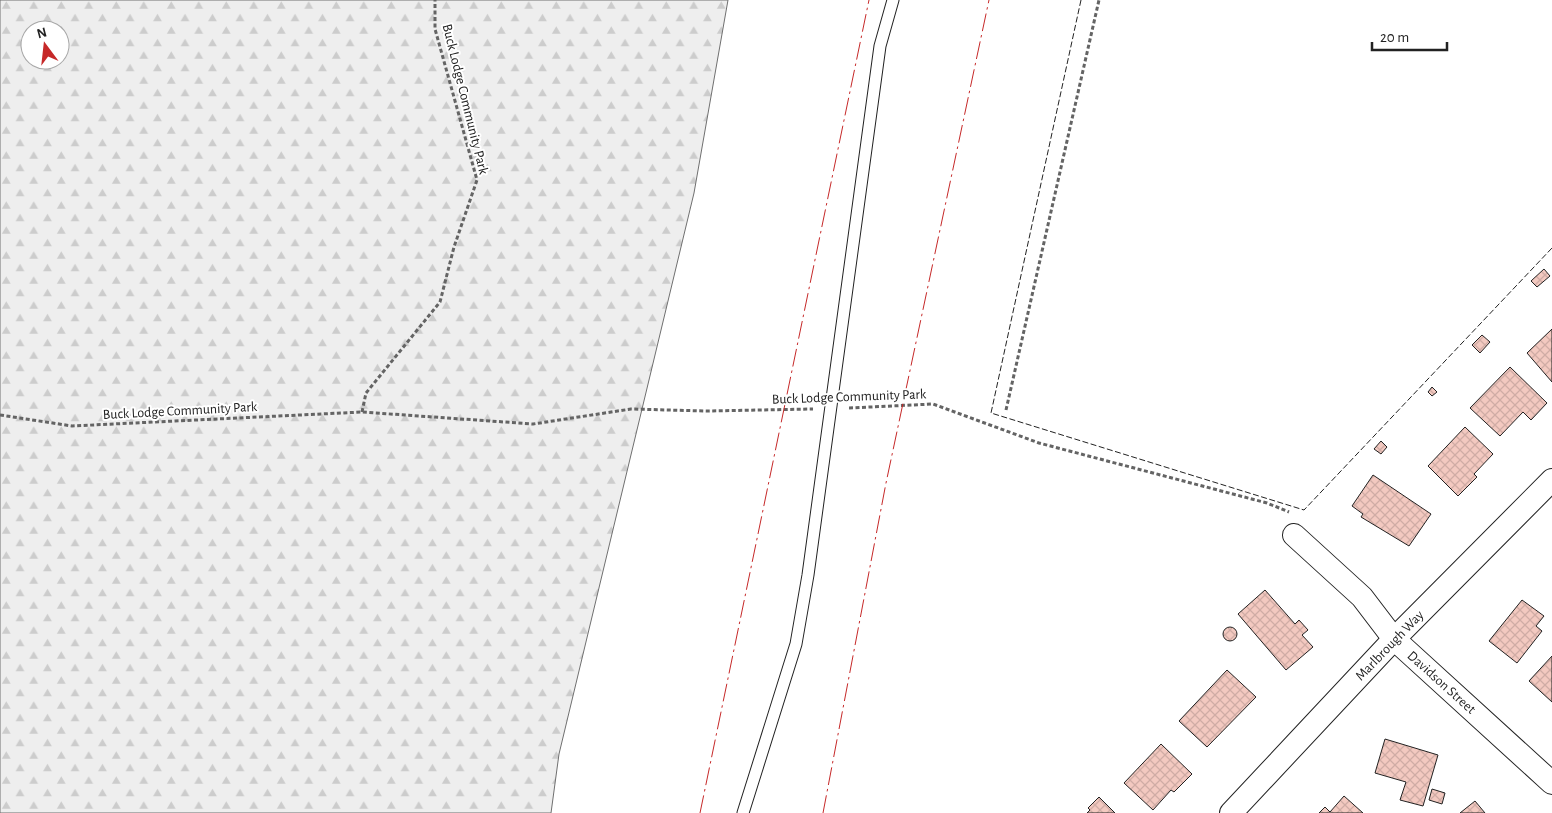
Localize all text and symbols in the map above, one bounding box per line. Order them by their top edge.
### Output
north arrow [20,20,70,70]
scale bar [1372,20,1447,52]
street label: Buck Lodge Community Park [440,23,491,177]
text: N [35,25,48,41]
text: 20 m [1380,30,1409,45]
street label: Buck Lodge Community Park [772,387,927,407]
street label: Buck Lodge Community Park [102,400,258,422]
street label: Marlbrough Way [1353,608,1426,683]
street label: Davidson Street [1405,649,1478,717]

